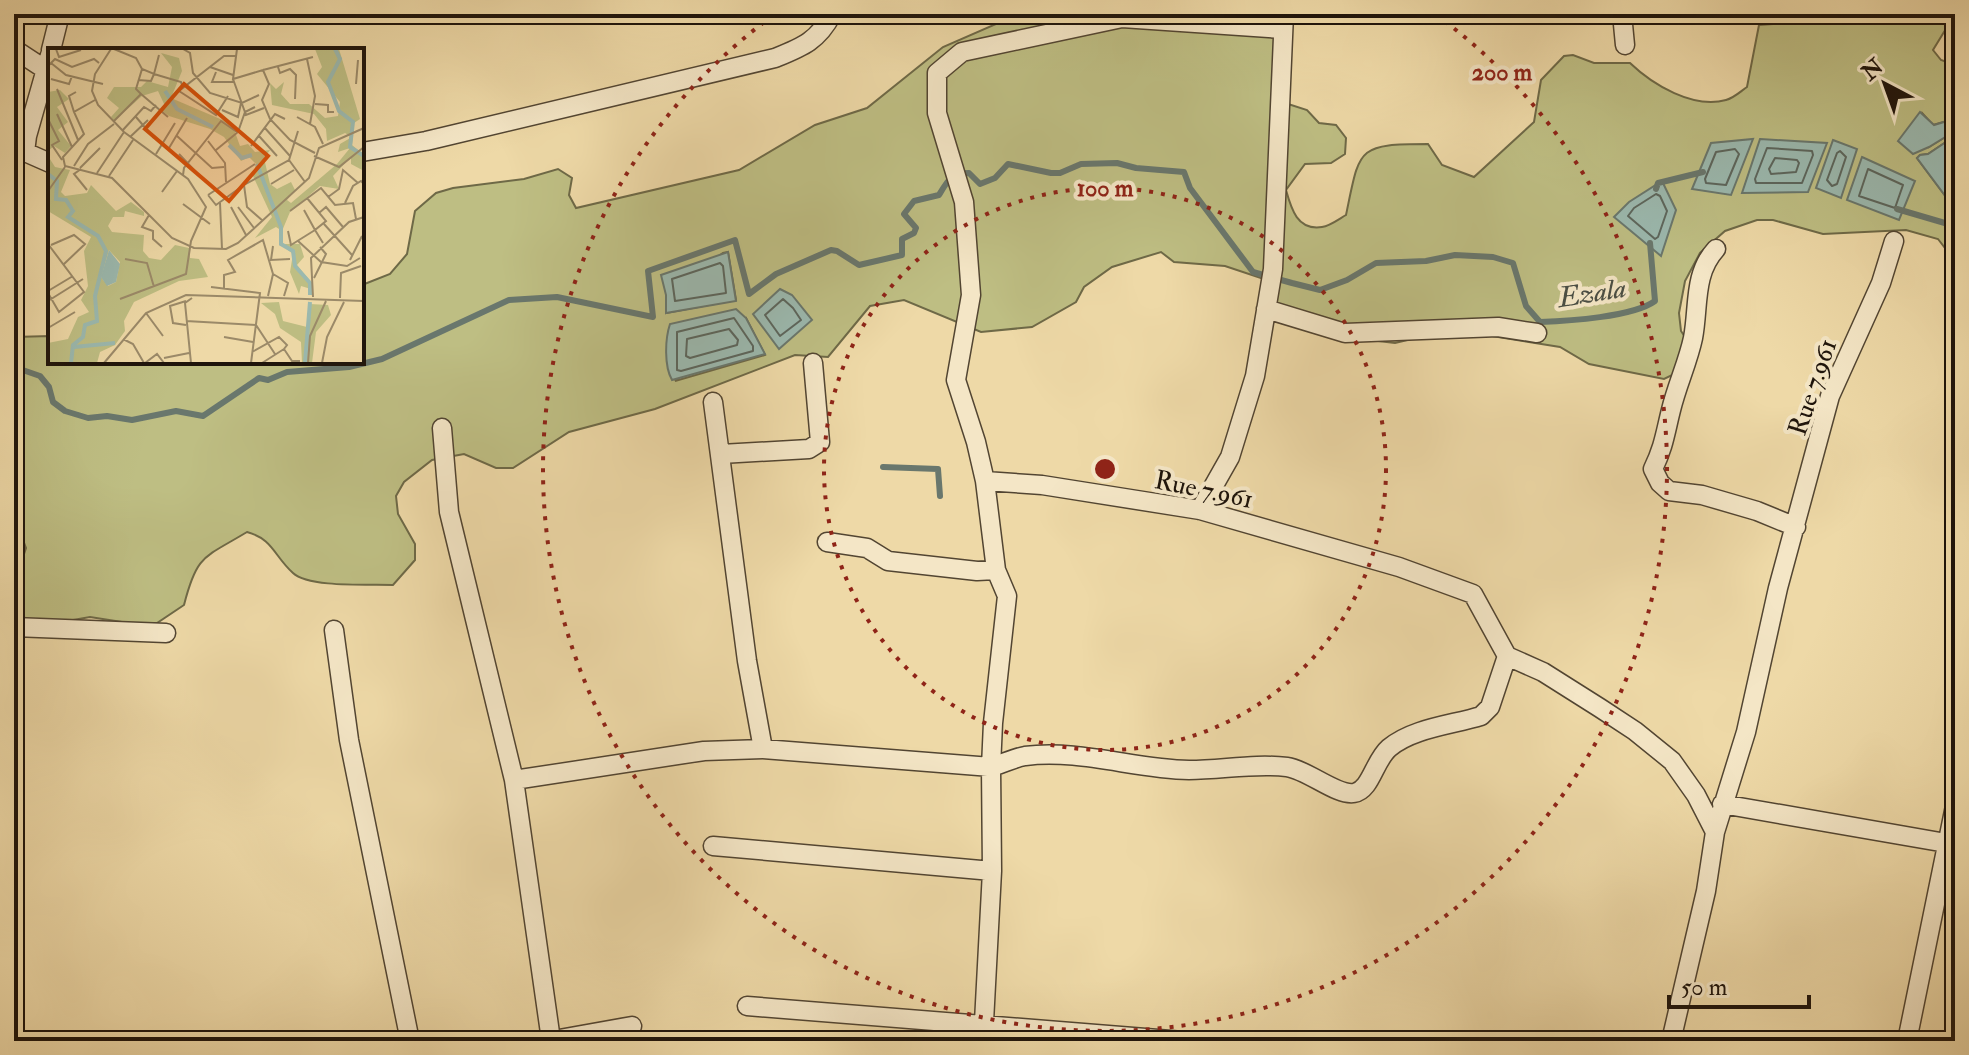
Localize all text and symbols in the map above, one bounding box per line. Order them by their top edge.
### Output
north arrow [1845,44,1925,124]
inset map [48,48,364,364]
text: N [1855,52,1889,87]
text: 200 m [1472,57,1533,88]
text: 100 m [1077,173,1134,204]
water label: Ezala [1554,271,1629,316]
street label: Rue 7.961 [1782,335,1844,440]
centre of rings [1091,455,1119,483]
street label: Rue 7.961 [1151,464,1256,516]
scale bar [1669,959,1809,1009]
text: 50 m [1681,972,1728,1003]

